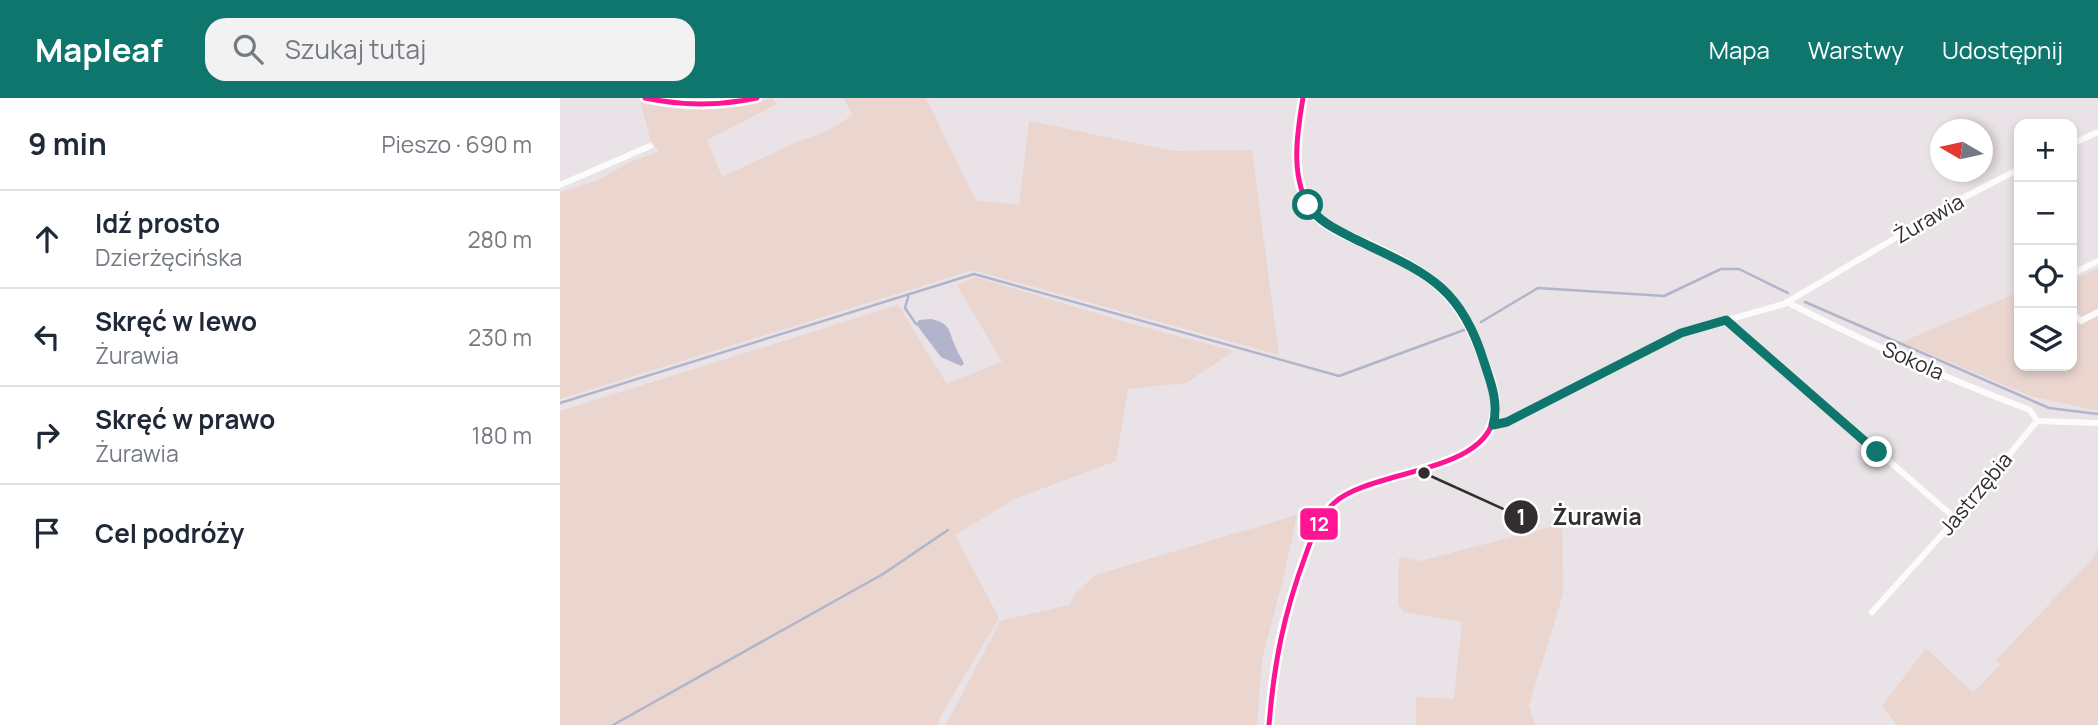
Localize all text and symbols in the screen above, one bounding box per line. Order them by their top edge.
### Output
search box [205,18,695,81]
text: Mapleaf [35,27,163,72]
icon: search [229,30,267,68]
text: Szukaj tutaj [285,31,426,67]
text: Mapa [1709,33,1770,66]
text: Warstwy [1808,33,1904,66]
text: Udostępnij [1942,33,2063,66]
north arrow [1930,119,1993,182]
map controls [2014,119,2077,371]
button: + [2014,119,2077,182]
text: 9 min [28,123,107,164]
text: Pieszo · 690 m [382,128,532,160]
button: − [2014,182,2077,245]
street label: Żurawia [1888,187,1969,249]
route start [1292,189,1323,220]
text: Idź prosto [95,205,220,241]
icon: ahead [28,220,66,258]
text: 280 m [467,223,532,255]
text: Dzierżęcińska [95,241,242,273]
button: locate [2014,245,2077,308]
text: Skręć w lewo [95,303,257,339]
button: layers [2014,308,2077,371]
icon: left [28,318,66,356]
text: 230 m [468,321,532,353]
street label: Sokola [1878,334,1949,386]
text: Żurawia [95,339,179,371]
text: Skręć w prawo [95,401,275,437]
icon: right [28,416,66,454]
text: 180 m [472,419,532,451]
route end [1861,436,1892,467]
text: Żurawia [95,437,179,469]
street label: Jastrzębia [1932,446,2018,541]
callout: Żurawia [1503,495,1656,539]
text: Żurawia [1552,500,1642,532]
text: 1 [1516,503,1526,531]
line badge: 12 [1299,507,1339,541]
text: 12 [1309,511,1329,537]
icon: arrive [28,514,66,552]
text: Cel podróży [95,515,244,551]

